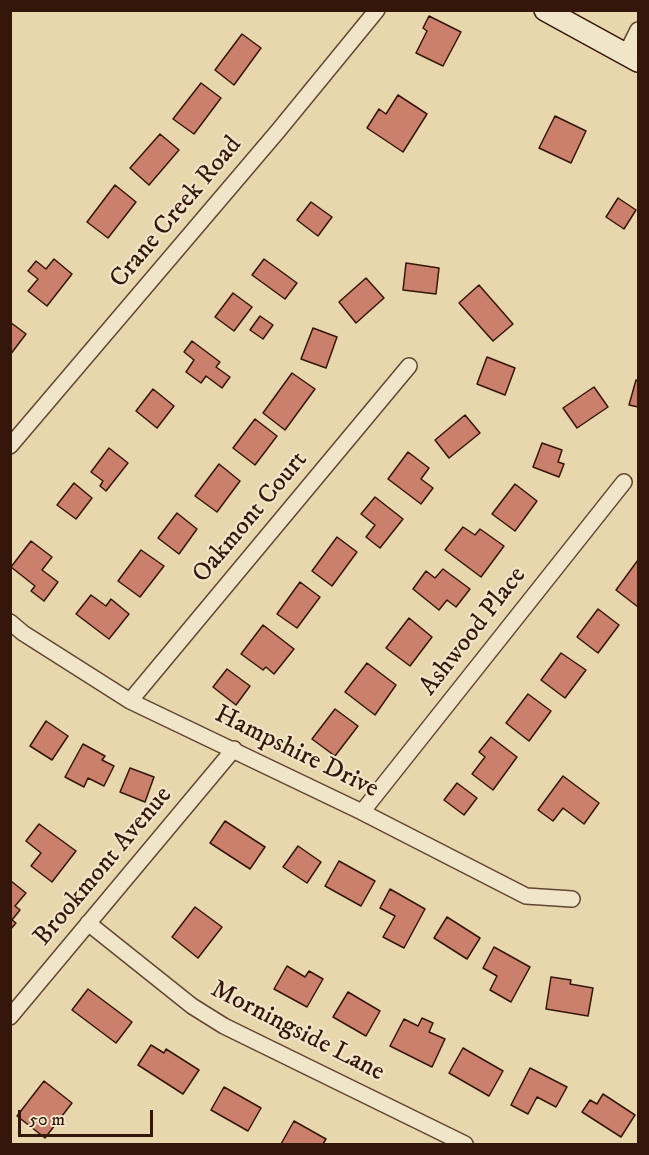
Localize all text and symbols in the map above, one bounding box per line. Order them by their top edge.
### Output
street label: Crane Creek Road [105,131,249,295]
street label: Oakmont Court [187,446,315,590]
street label: Ashwood Place [414,561,534,703]
street label: Hampshire Drive [209,700,383,806]
street label: Brookmont Avenue [28,781,180,953]
street label: Morningside Lane [205,975,389,1089]
scale bar [21,1098,156,1136]
text: 50 m [29,1109,65,1131]

